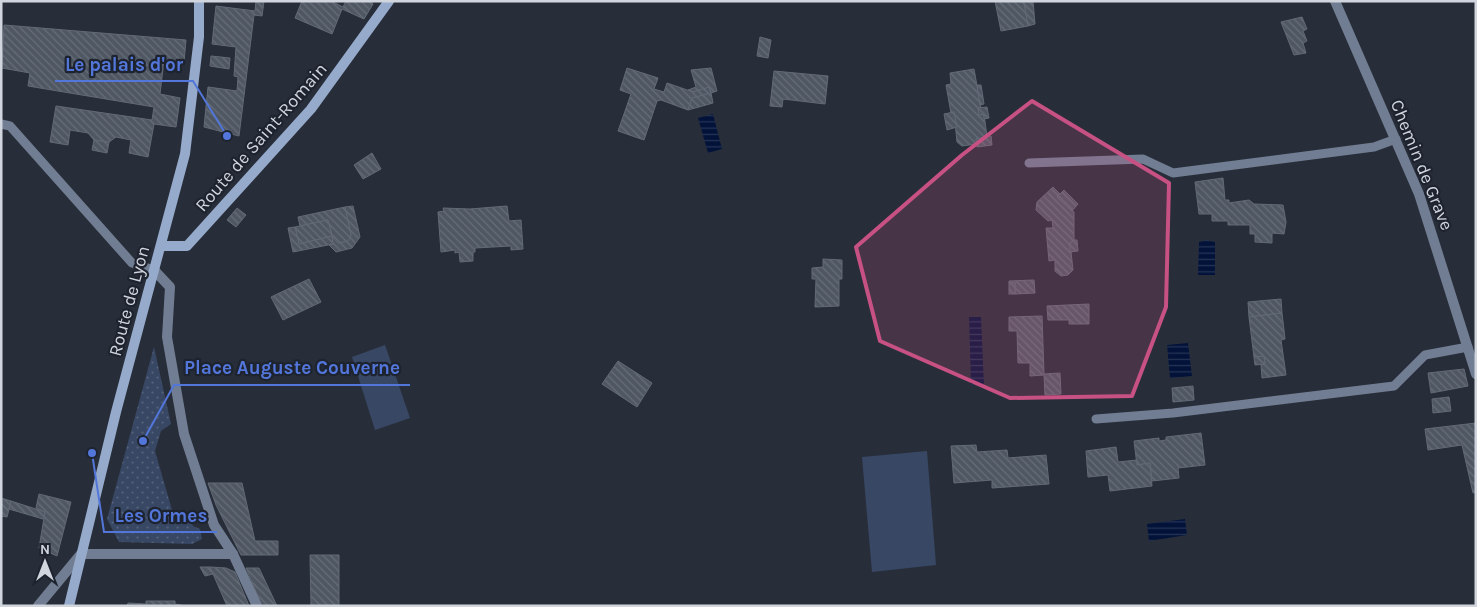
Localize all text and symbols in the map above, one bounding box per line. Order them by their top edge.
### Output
callout: Le palais d'or [55,47,193,81]
text: Le palais d'or [65,54,184,76]
street label: Route de Saint-Romain [190,58,332,216]
street label: Chemin de Grave [1386,96,1458,234]
street label: Route de Lyon [104,243,154,359]
callout: Place Auguste Couverne [174,351,410,385]
text: Place Auguste Couverne [184,357,400,379]
callout: Les Ormes [104,498,217,532]
text: Les Ormes [115,505,207,527]
north arrow [20,537,70,587]
text: N [40,541,50,558]

